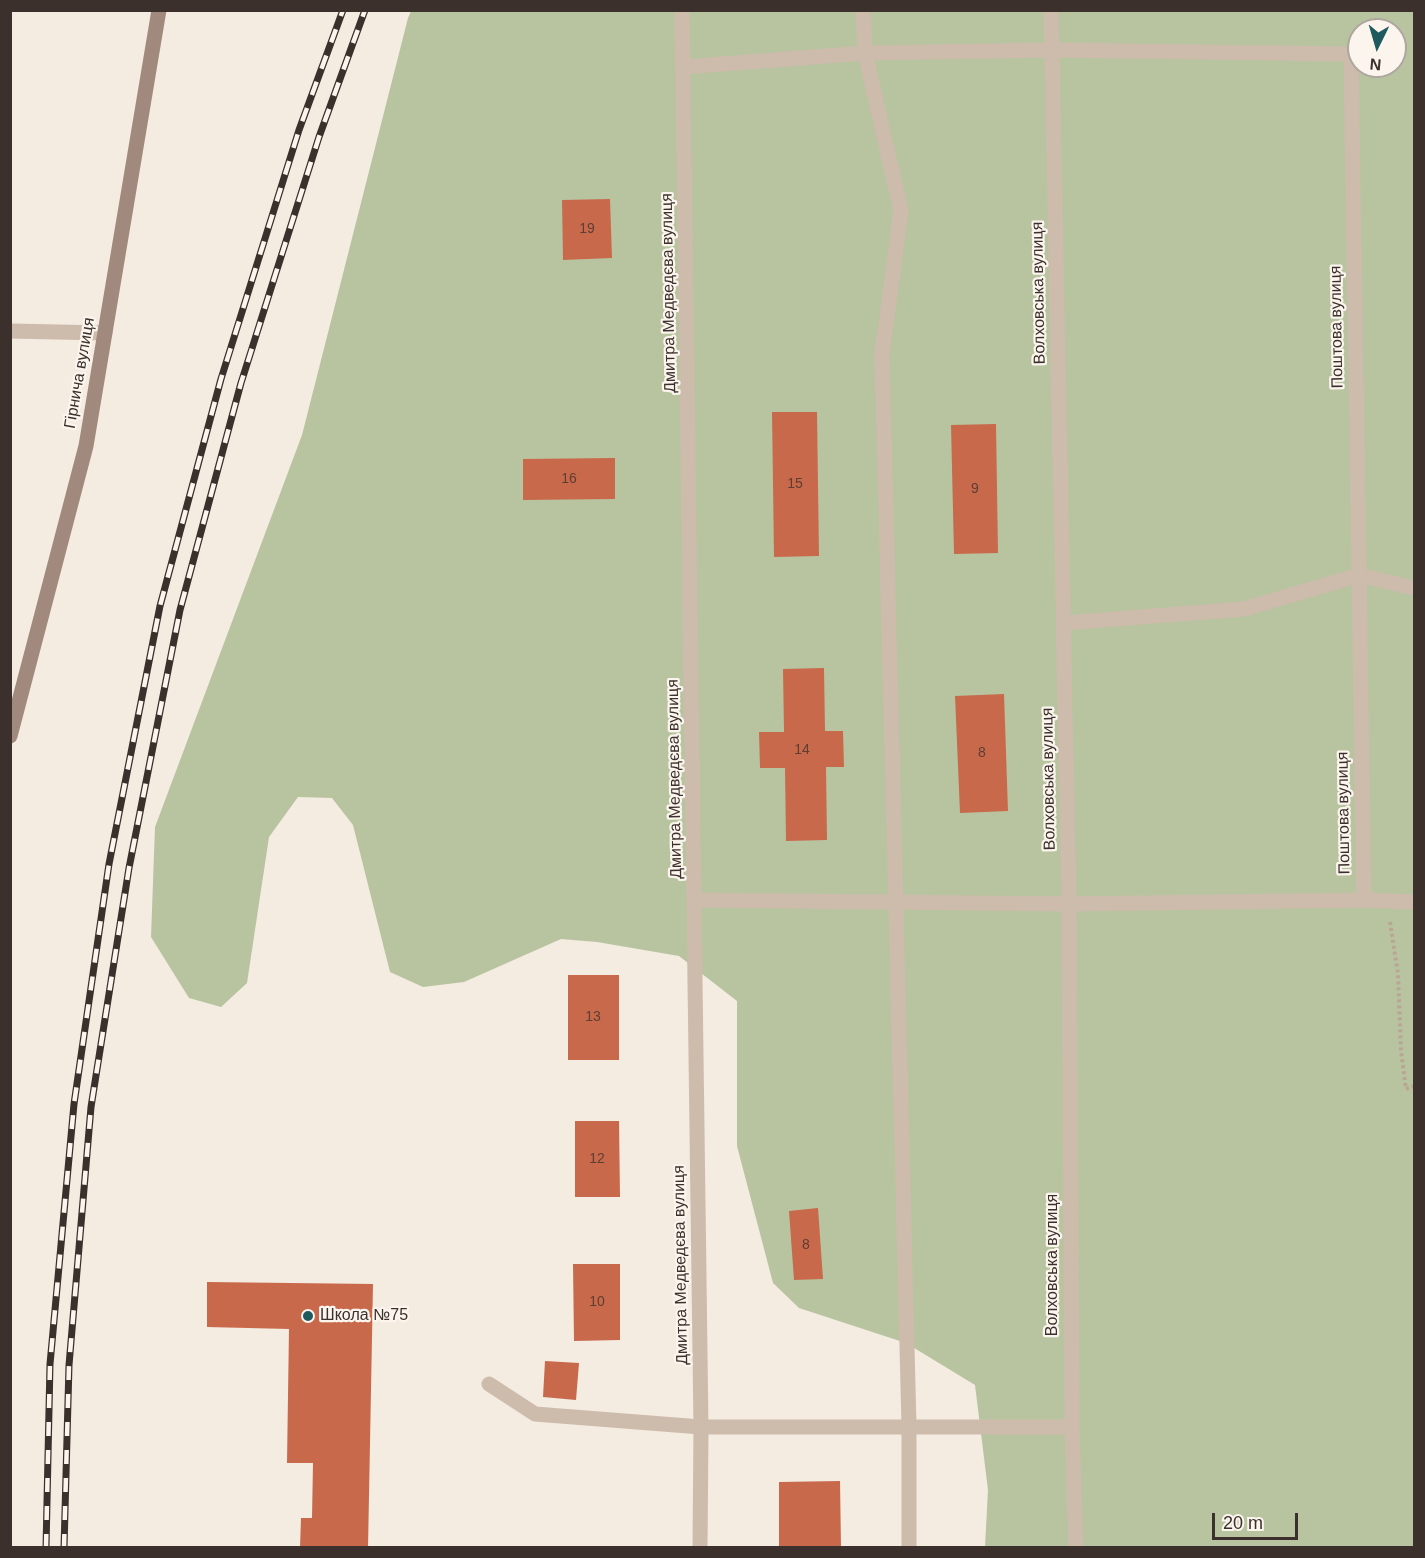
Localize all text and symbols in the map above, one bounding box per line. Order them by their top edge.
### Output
north arrow [1347,18,1407,78]
text: N [1369,55,1382,73]
street label: Дмитра Медведєва вулиця [658,193,680,393]
house number: 19 [579,221,595,237]
street label: Волховська вулиця [1028,222,1050,364]
street label: Поштова вулиця [1326,265,1348,389]
street label: Гірнича вулиця [61,316,99,430]
house number: 16 [561,471,577,487]
house number: 15 [787,476,803,492]
house number: 9 [971,481,979,497]
street label: Дмитра Медведєва вулиця [664,679,686,879]
street label: Волховська вулиця [1038,708,1060,850]
house number: 14 [794,742,810,758]
house number: 8 [978,745,986,761]
street label: Поштова вулиця [1333,751,1355,875]
house number: 13 [585,1009,601,1025]
house number: 12 [589,1151,605,1167]
street label: Дмитра Медведєва вулиця [670,1165,692,1365]
street label: Волховська вулиця [1043,1194,1063,1336]
house number: 8 [802,1237,810,1253]
house number: 10 [589,1294,605,1310]
place label: Школа №75 [320,1306,408,1326]
marker: Школа №75 [301,1309,315,1323]
scale bar [1215,1501,1300,1539]
text: 20 m [1223,1513,1263,1533]

